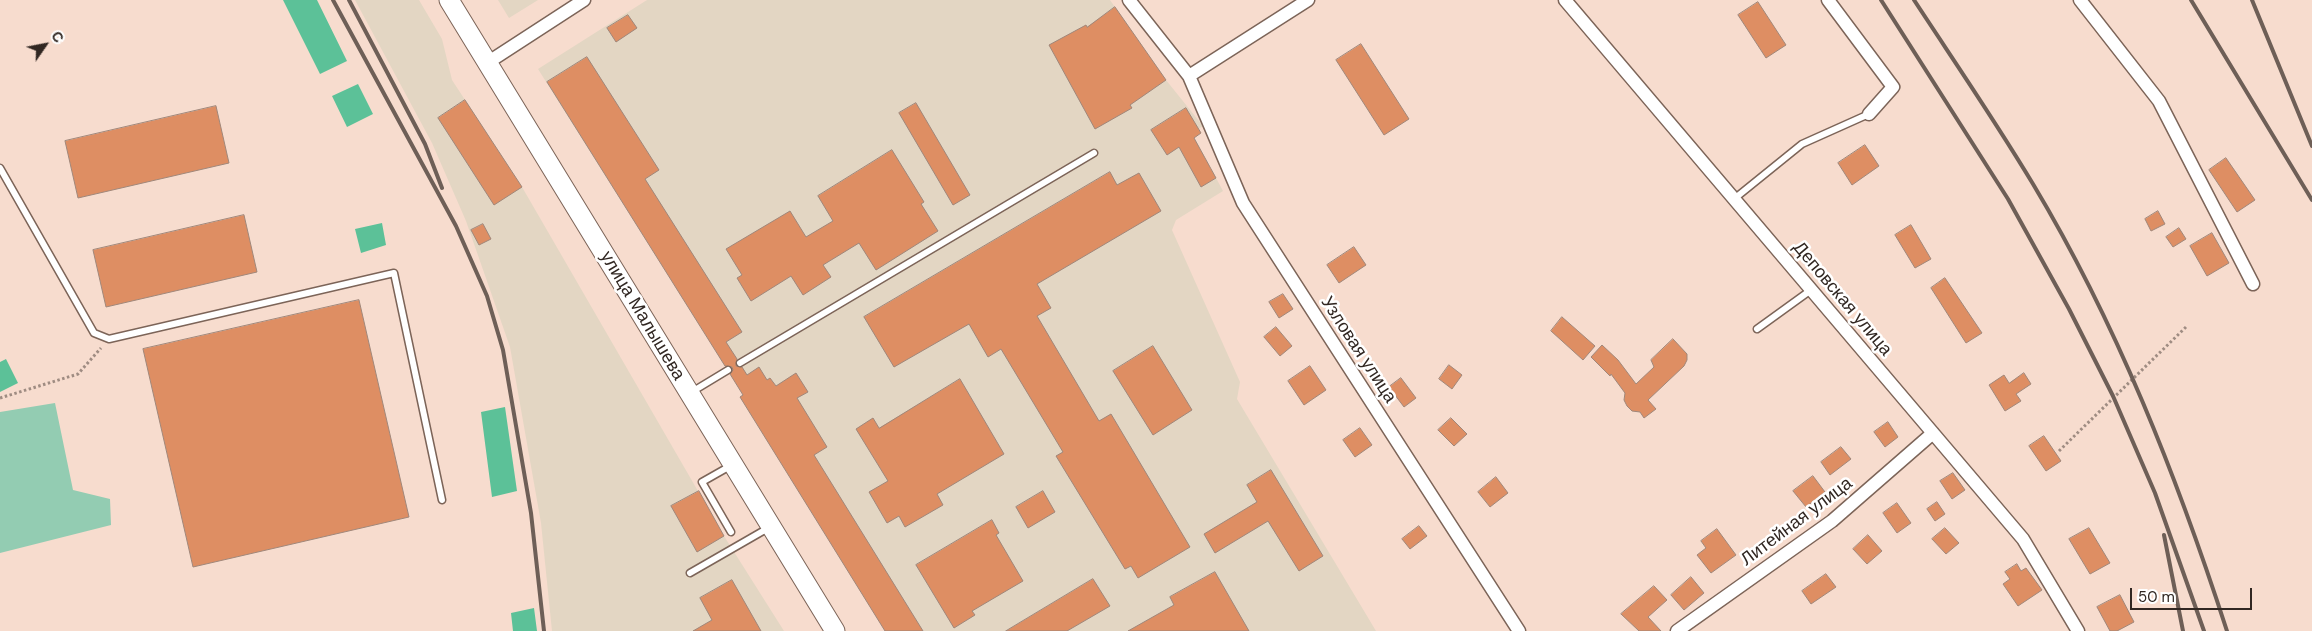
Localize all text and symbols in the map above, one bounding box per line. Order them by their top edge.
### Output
north arrow [20,20,70,70]
text: С [47,28,68,46]
street label: Деповская улица [1788,237,1896,361]
street label: улица Малышева [595,248,689,384]
street label: Узловая улица [1316,293,1400,407]
street label: Литейная улица [1737,473,1857,571]
scale bar [2132,578,2254,610]
text: 50 m [2138,587,2175,607]

